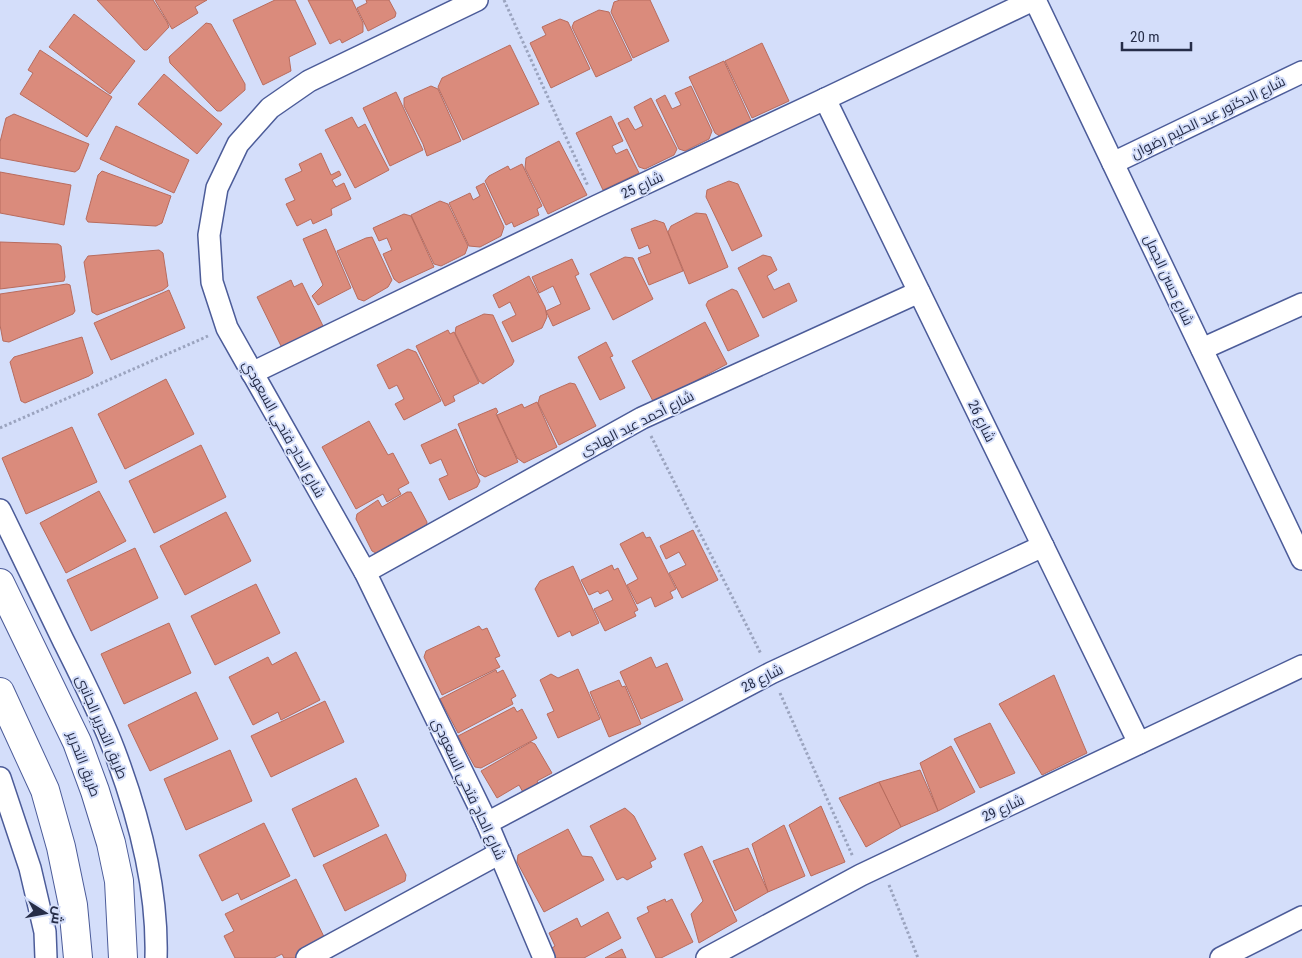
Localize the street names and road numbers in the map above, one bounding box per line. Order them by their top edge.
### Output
street label: شارع الدكتور عبد الحليم رضوان [1128,73,1289,163]
street label: شارع 25 [619,168,666,202]
street label: شارع حسن الجمل [1140,232,1197,328]
street label: شارع الحاج فتحي السعودي [236,358,328,502]
street label: شارع أحمد عبد الهادى [577,387,697,459]
street label: شارع 26 [964,398,999,445]
street label: شارع 28 [739,661,786,696]
street label: طريق التحرير الجانبى [73,672,131,782]
street label: شارع الحاج فتحي السعودي [425,716,509,864]
street label: طريق التحرير [64,729,104,799]
street label: شارع 29 [980,791,1027,825]

